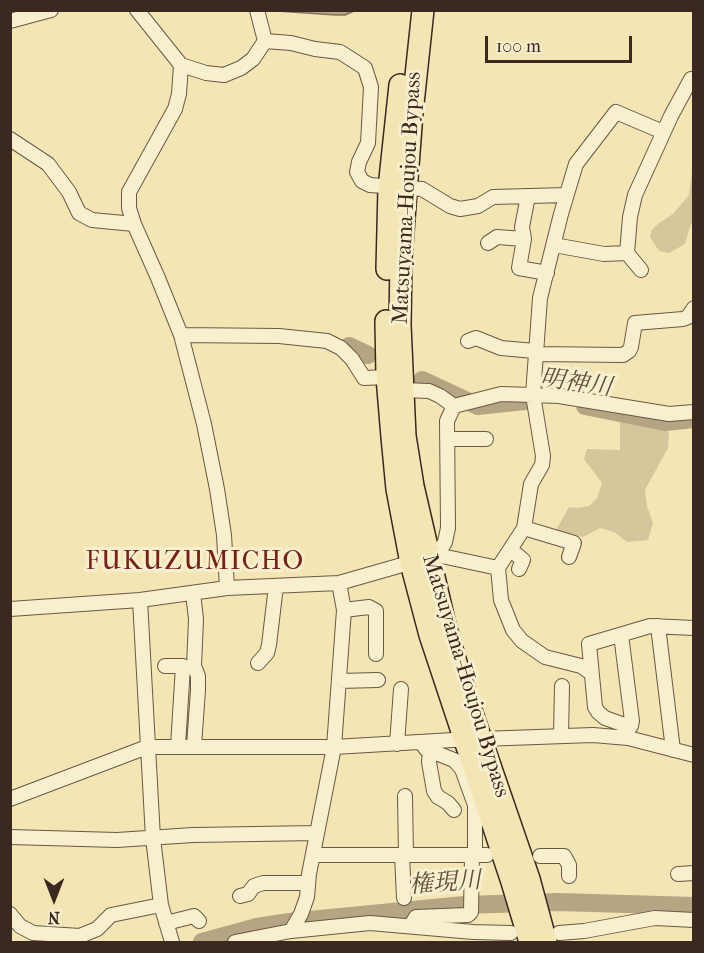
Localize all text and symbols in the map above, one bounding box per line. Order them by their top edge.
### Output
scale bar [488,24,635,62]
text: 100 m [496,36,541,57]
street label: Matsuyama-Houjou Bypass [388,71,428,325]
water label: 明神川 [538,365,614,403]
district label: FUKUZUMICHO [85,547,305,579]
street label: Matsuyama-Houjou Bypass [415,551,515,801]
water label: 権現川 [408,867,482,901]
north arrow [24,869,84,929]
text: N [48,908,60,927]

